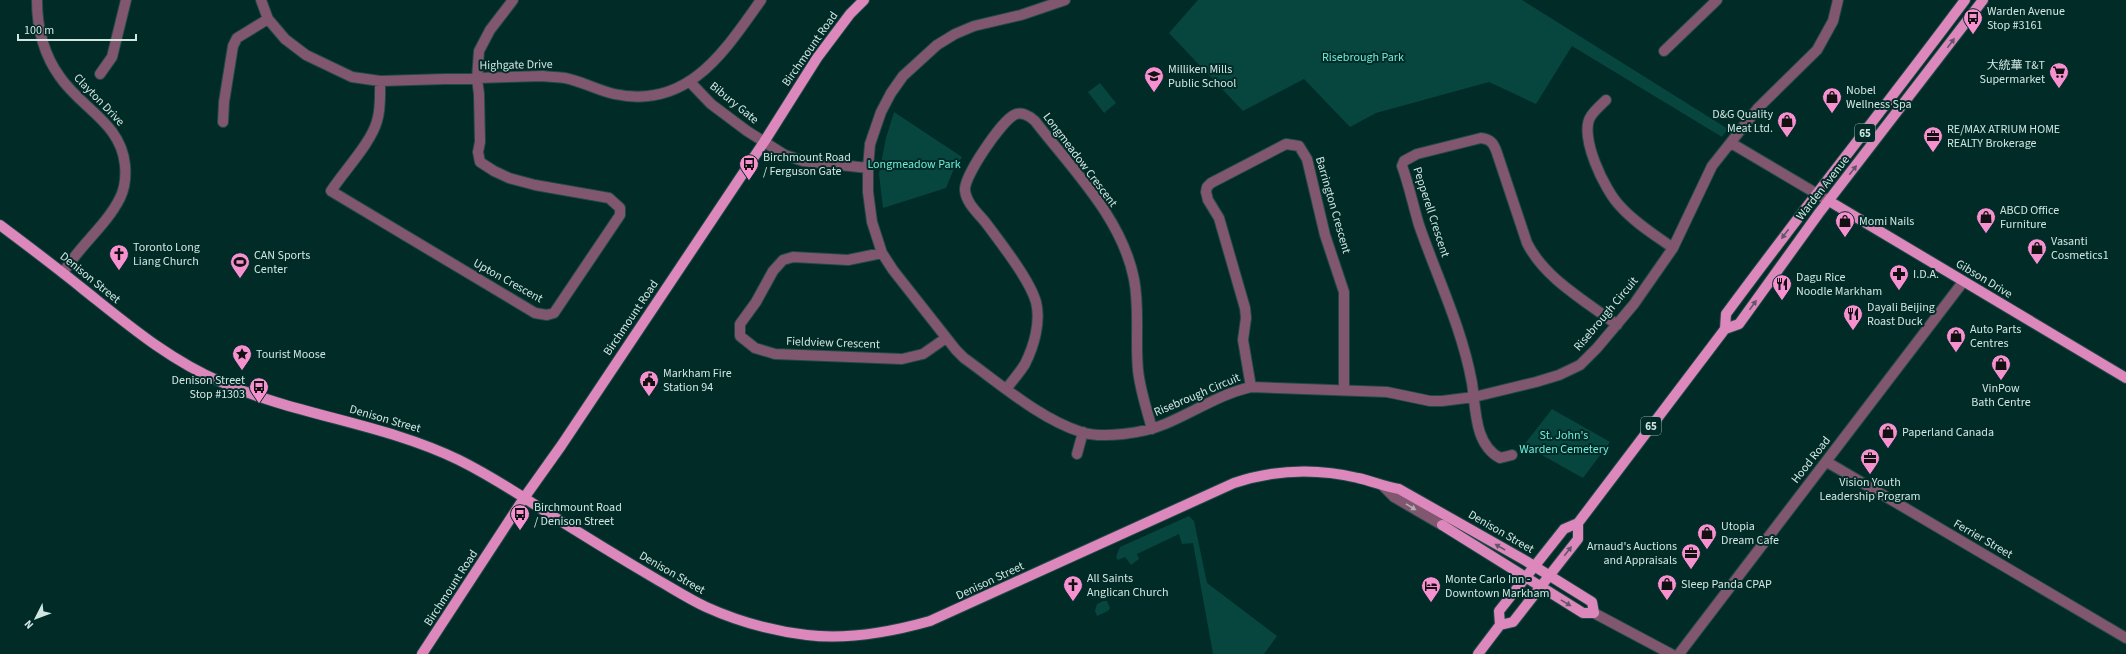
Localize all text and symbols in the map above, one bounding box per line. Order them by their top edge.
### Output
place label: Warden Avenue Stop #3161 [1987,3,2065,34]
bus stop icon: Warden Avenue Stop #3161 [1962,7,1984,35]
street label: Birchmount Road [778,8,842,90]
scale bar [18,16,136,42]
text: 100 m [24,22,54,39]
one-way arrow [1946,37,1955,48]
park label: Risebrough Park [1322,49,1404,66]
street label: Highgate Drive [479,56,553,74]
place label: 大統華 T&T Supermarket [1980,57,2046,88]
place label: Milliken Mills Public School [1168,61,1236,92]
supermarket icon: 大統華 T&T Supermarket [2048,61,2070,89]
school or university icon: Milliken Mills Public School [1143,65,1165,93]
street label: Clayton Drive [70,70,128,130]
street label: Bibury Gate [706,78,762,128]
place label: Nobel Wellness Spa [1846,82,1911,113]
shop icon: Nobel Wellness Spa [1821,86,1843,114]
place label: D&G Quality Meat Ltd. [1712,106,1773,137]
street label: Longmeadow Crescent [1039,109,1121,211]
shop icon: D&G Quality Meat Ltd. [1776,110,1798,138]
place label: RE/MAX ATRIUM HOME REALTY Brokerage [1947,121,2060,152]
road number: 65 [1855,124,1875,142]
office icon: RE/MAX ATRIUM HOME REALTY Brokerage [1922,125,1944,153]
place label: Birchmount Road / Ferguson Gate [763,149,851,180]
street label: Warden Avenue [1792,152,1854,224]
bus stop icon: Birchmount Road / Ferguson Gate [738,153,760,181]
street label: Barrington Crescent [1311,155,1355,255]
park label: Longmeadow Park [867,156,961,173]
street label: Pepperell Crescent [1408,165,1454,259]
one-way arrow [1849,165,1857,176]
place label: ABCD Office Furniture [2000,202,2059,233]
shop icon: ABCD Office Furniture [1975,206,1997,234]
shop icon: Momi Nails [1834,210,1856,238]
place label: Momi Nails [1859,213,1914,230]
one-way arrow [1780,229,1789,240]
place label: Vasanti Cosmetics1 [2051,233,2109,264]
shop icon: Vasanti Cosmetics1 [2026,237,2048,265]
place label: Toronto Long Liang Church [133,239,200,270]
church icon: Toronto Long Liang Church [108,243,130,271]
place label: CAN Sports Center [254,247,310,278]
street label: Denison Street [56,248,124,308]
sports icon: CAN Sports Center [229,251,251,279]
street label: Upton Crescent [470,255,546,307]
street label: Gibson Drive [1952,255,2016,303]
pharmacy icon: I.D.A. [1888,263,1910,291]
place label: I.D.A. [1913,266,1939,283]
place label: Dagu Rice Noodle Markham [1796,269,1882,300]
street label: Risebrough Circuit [1570,273,1642,355]
restaurant icon: Dagu Rice Noodle Markham [1771,273,1793,301]
street label: Birchmount Road [599,277,663,359]
place label: Dayali Beijing Roast Duck [1867,299,1935,330]
one-way arrow [1749,300,1757,310]
restaurant icon: Dayali Beijing Roast Duck [1842,303,1864,331]
place label: Auto Parts Centres [1970,321,2021,352]
shop icon: Auto Parts Centres [1945,325,1967,353]
street label: Fieldview Crescent [786,333,880,353]
place icon: Tourist Moose [231,343,253,371]
place label: Tourist Moose [256,346,326,363]
shop icon: VinPow Bath Centre [1990,353,2012,381]
place label: Markham Fire Station 94 [663,365,732,396]
public building icon: Markham Fire Station 94 [638,369,660,397]
street label: Risebrough Circuit [1151,369,1243,421]
place label: Denison Street Stop #1303 [172,372,245,403]
bus stop icon: Denison Street Stop #1303 [248,376,270,404]
place label: VinPow Bath Centre [1971,380,2031,411]
street label: Denison Street [347,401,423,437]
road number: 65 [1641,417,1661,435]
shop icon: Paperland Canada [1877,421,1899,449]
place label: Paperland Canada [1902,424,1994,441]
park label: St. John's Warden Cemetery [1519,427,1609,458]
street label: Hood Road [1787,433,1835,487]
office icon: Vision Youth Leadership Program [1859,447,1881,475]
place label: Vision Youth Leadership Program [1819,474,1921,505]
place label: Birchmount Road / Denison Street [534,499,622,530]
bus stop icon: Birchmount Road / Denison Street [509,503,531,531]
one-way arrow [1405,504,1417,511]
street label: Denison Street [1465,506,1537,558]
street label: Ferrier Street [1950,515,2016,563]
place label: Utopia Dream Cafe [1721,518,1779,549]
shop icon: Utopia Dream Cafe [1696,522,1718,550]
place label: Arnaud's Auctions and Appraisals [1587,538,1677,569]
office icon: Arnaud's Auctions and Appraisals [1680,542,1702,570]
one-way arrow [1494,543,1506,550]
one-way arrow [1564,546,1572,557]
street label: Birchmount Road [420,547,482,629]
street label: Denison Street [636,547,708,599]
street label: Denison Street [953,558,1027,604]
place label: All Saints Anglican Church [1087,570,1168,601]
place label: Monte Carlo Inn - Downtown Markham [1445,571,1549,602]
shop icon: Sleep Panda CPAP [1656,573,1678,601]
church icon: All Saints Anglican Church [1062,574,1084,602]
hotel icon: Monte Carlo Inn - Downtown Markham [1420,575,1442,603]
place label: Sleep Panda CPAP [1681,576,1772,593]
north arrow [16,598,56,638]
one-way arrow [1561,599,1571,607]
text: N [21,617,37,632]

